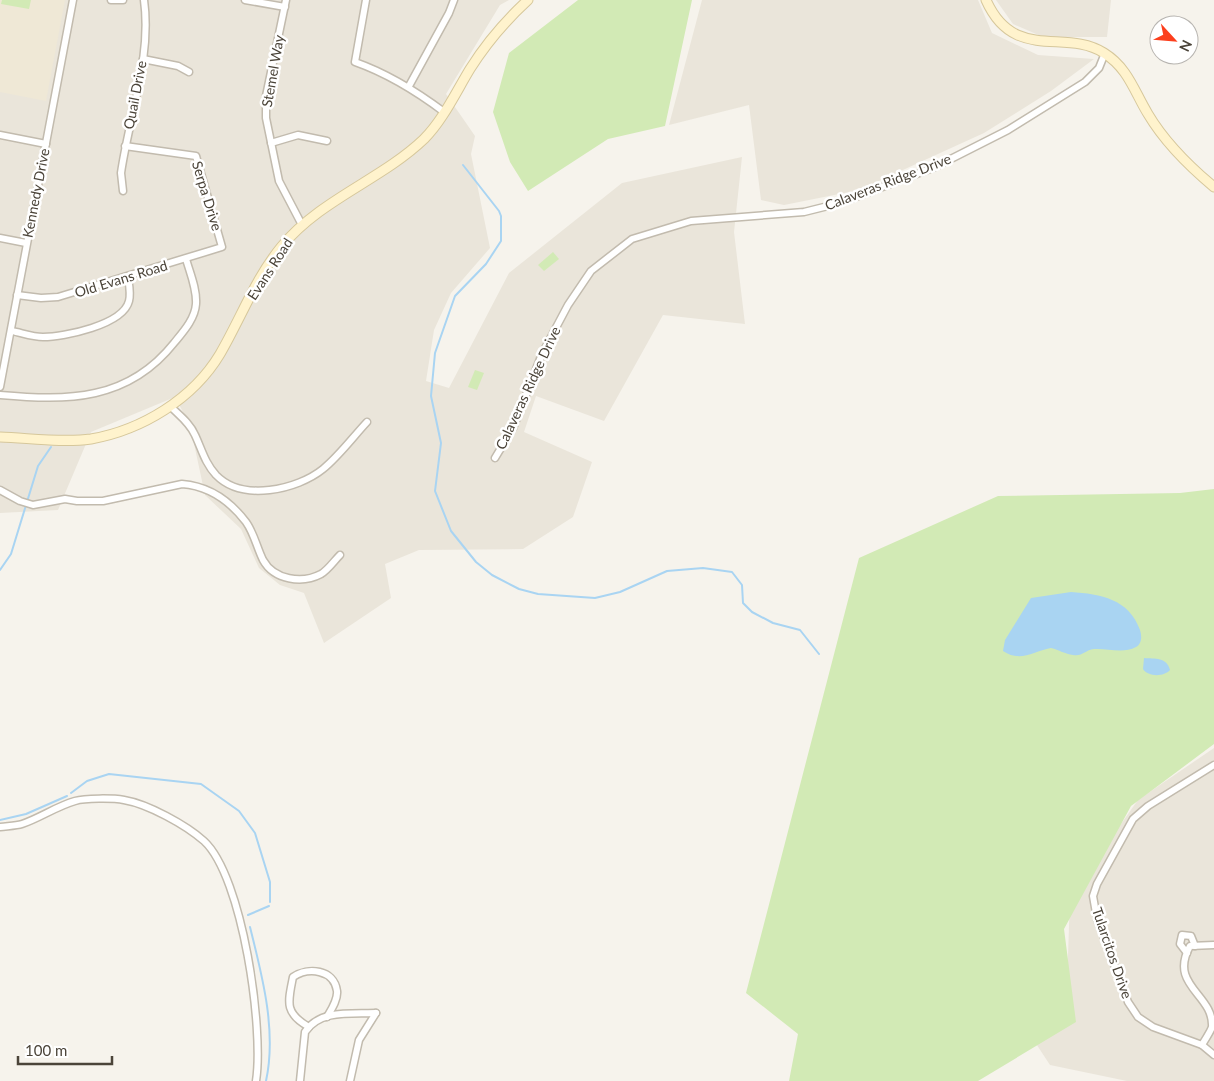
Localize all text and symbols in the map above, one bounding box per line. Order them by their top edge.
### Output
north arrow [1149,15,1199,65]
street label: Stemel Way [258,33,287,108]
text: N [1176,37,1196,54]
street label: Quail Drive [120,59,149,131]
street label: Kennedy Drive [18,147,53,239]
street label: Calaveras Ridge Drive [822,150,953,213]
street label: Serpa Drive [189,159,226,233]
street label: Evans Road [243,235,296,303]
street label: Old Evans Road [72,256,169,301]
street label: Calaveras Ridge Drive [492,324,564,452]
street label: Tularcitos Drive [1089,905,1136,1001]
scale bar [18,1034,111,1066]
text: 100 m [25,1041,67,1059]

